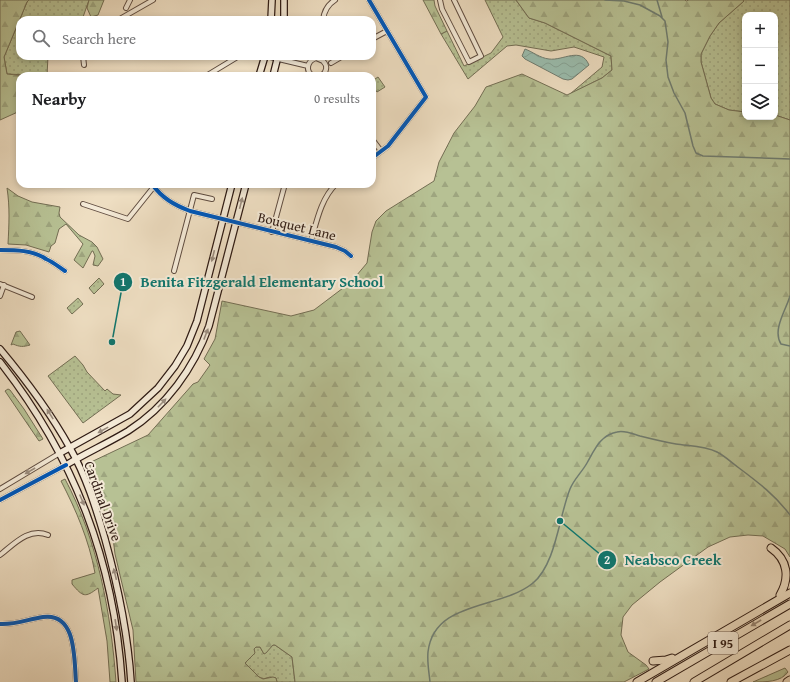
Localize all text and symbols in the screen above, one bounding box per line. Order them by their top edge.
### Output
map controls [742,12,778,120]
button: + [742,12,778,48]
search box [16,16,376,60]
icon: search [30,27,52,49]
text: Search here [62,28,136,49]
button: − [742,48,778,84]
button: layers [742,84,778,120]
text: Nearby [32,86,86,111]
text: 0 results [314,89,360,108]
one-way arrow [238,197,244,209]
street label: Bouquet Lane [256,207,339,245]
one-way arrow [210,250,216,263]
callout: Benita Fitzgerald Elementary School [113,269,392,296]
text: Benita Fitzgerald Elementary School [141,271,384,292]
text: 1 [120,273,126,290]
one-way arrow [204,327,210,339]
one-way arrow [157,398,166,408]
one-way arrow [46,409,54,420]
one-way arrow [98,426,109,433]
street label: Cardinal Drive [79,458,127,544]
one-way arrow [24,468,36,475]
one-way arrow [79,495,85,507]
callout: Neabsco Creek [597,546,729,573]
text: Neabsco Creek [625,549,722,570]
text: 2 [604,551,610,568]
one-way arrow [111,568,117,581]
one-way arrow [113,619,119,631]
one-way arrow [750,620,762,627]
road number: I 95 [708,632,738,654]

